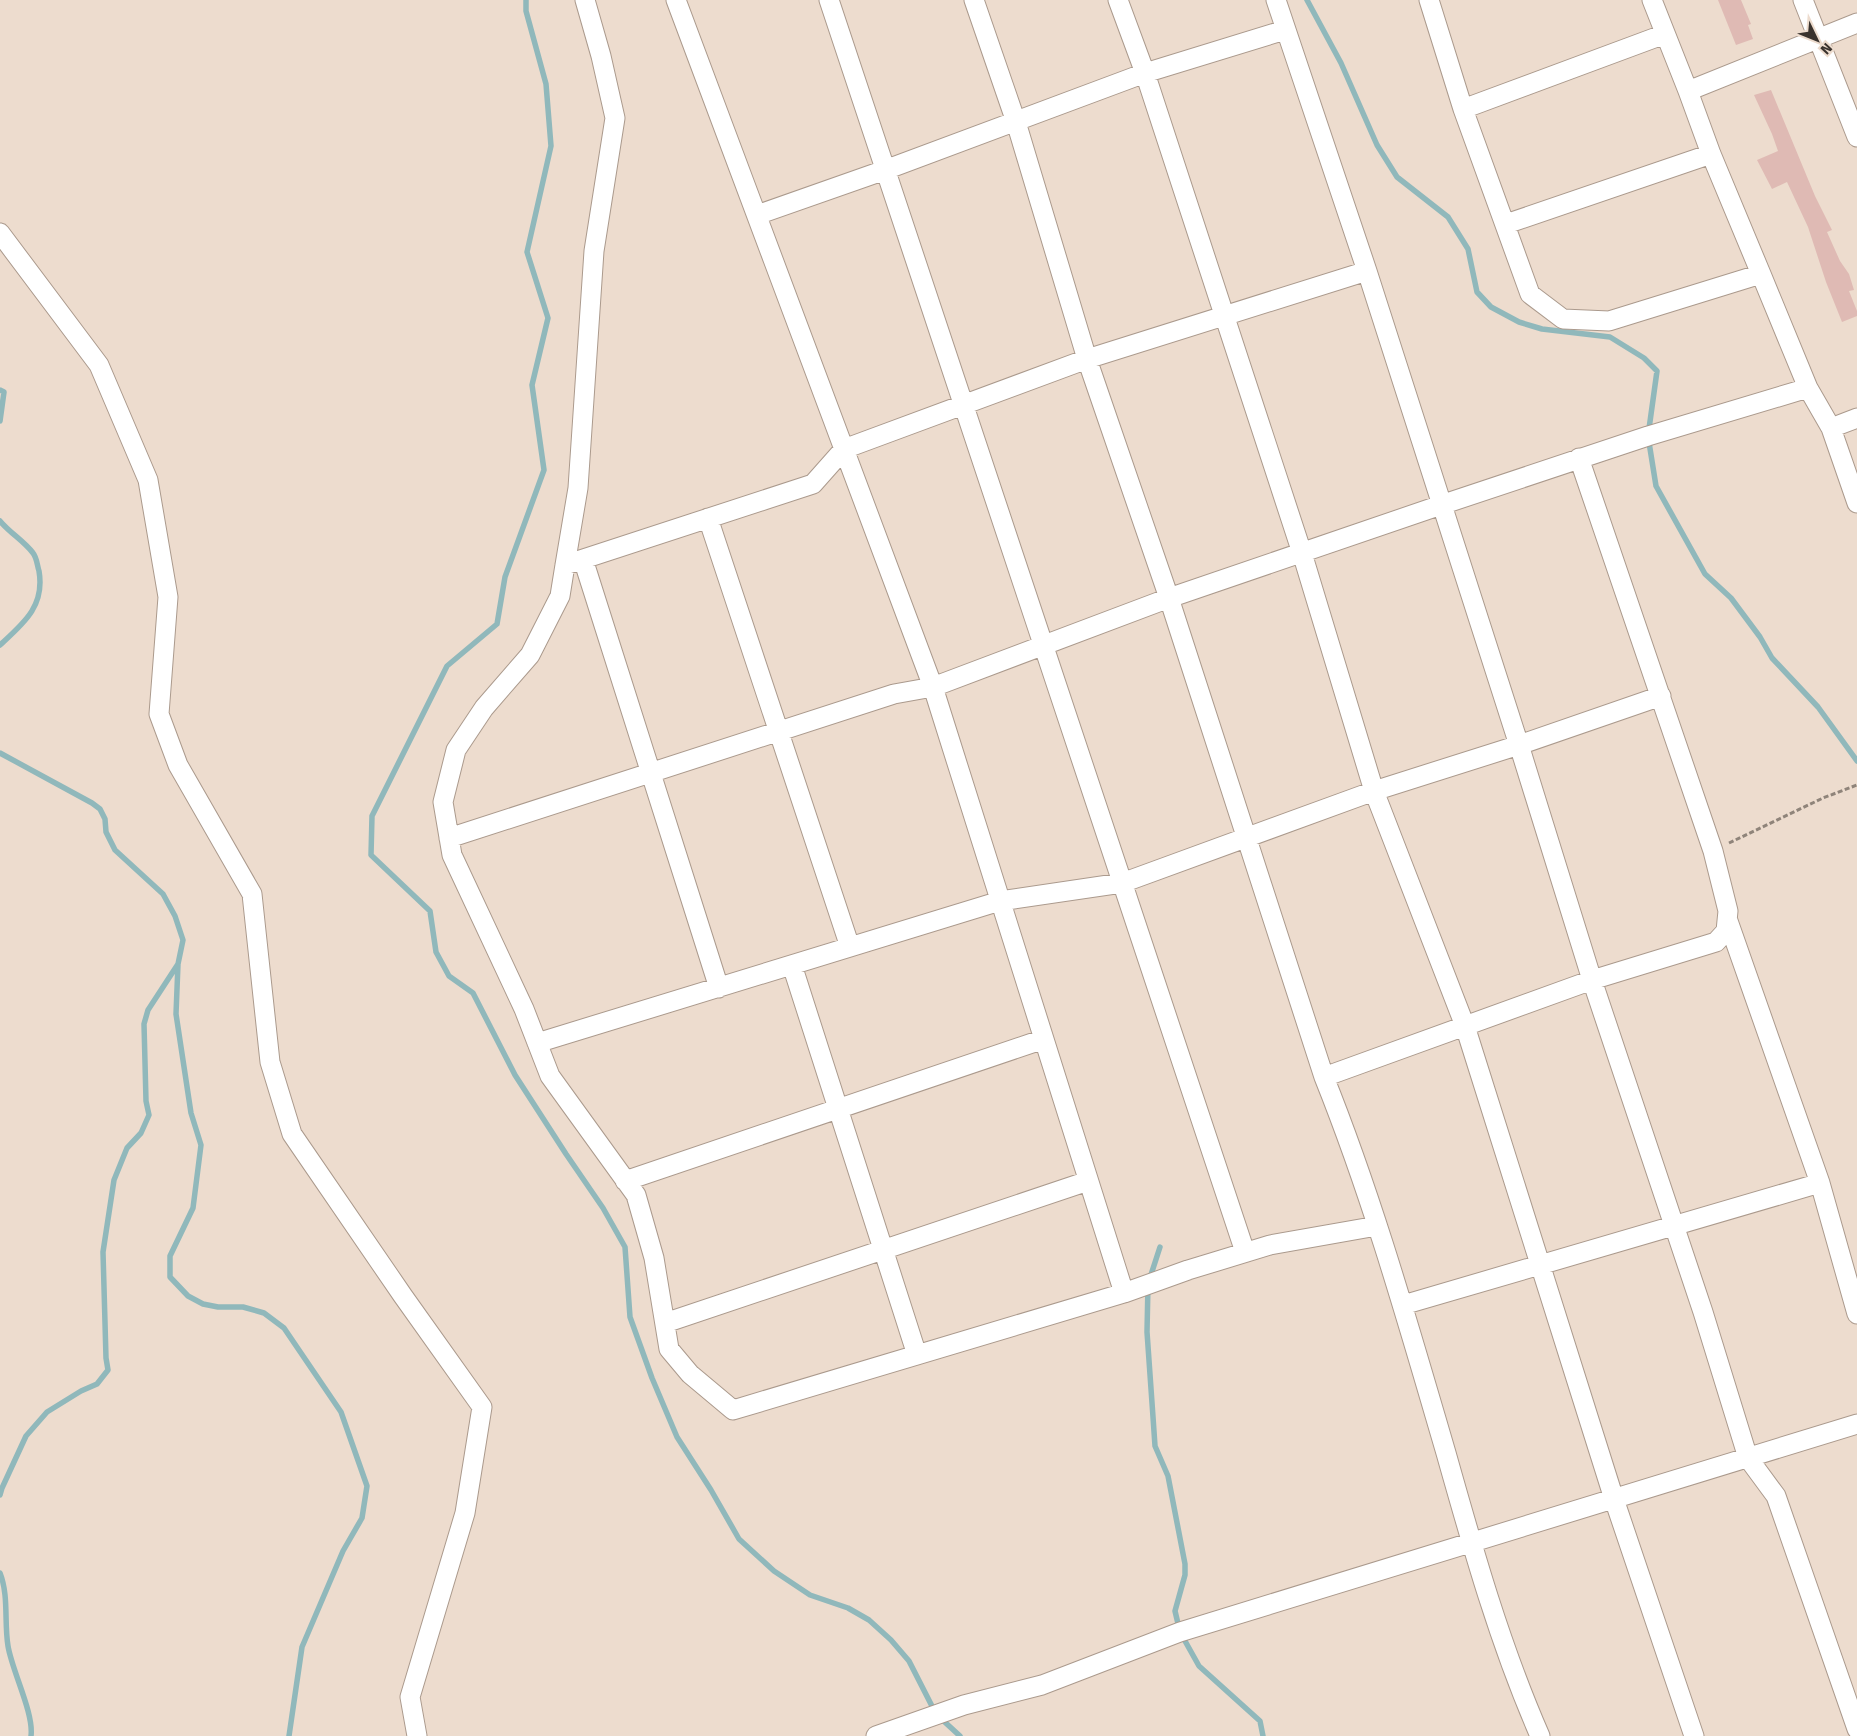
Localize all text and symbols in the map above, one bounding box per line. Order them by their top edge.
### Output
north arrow [1792,15,1842,65]
text: N [1817,39,1836,58]

